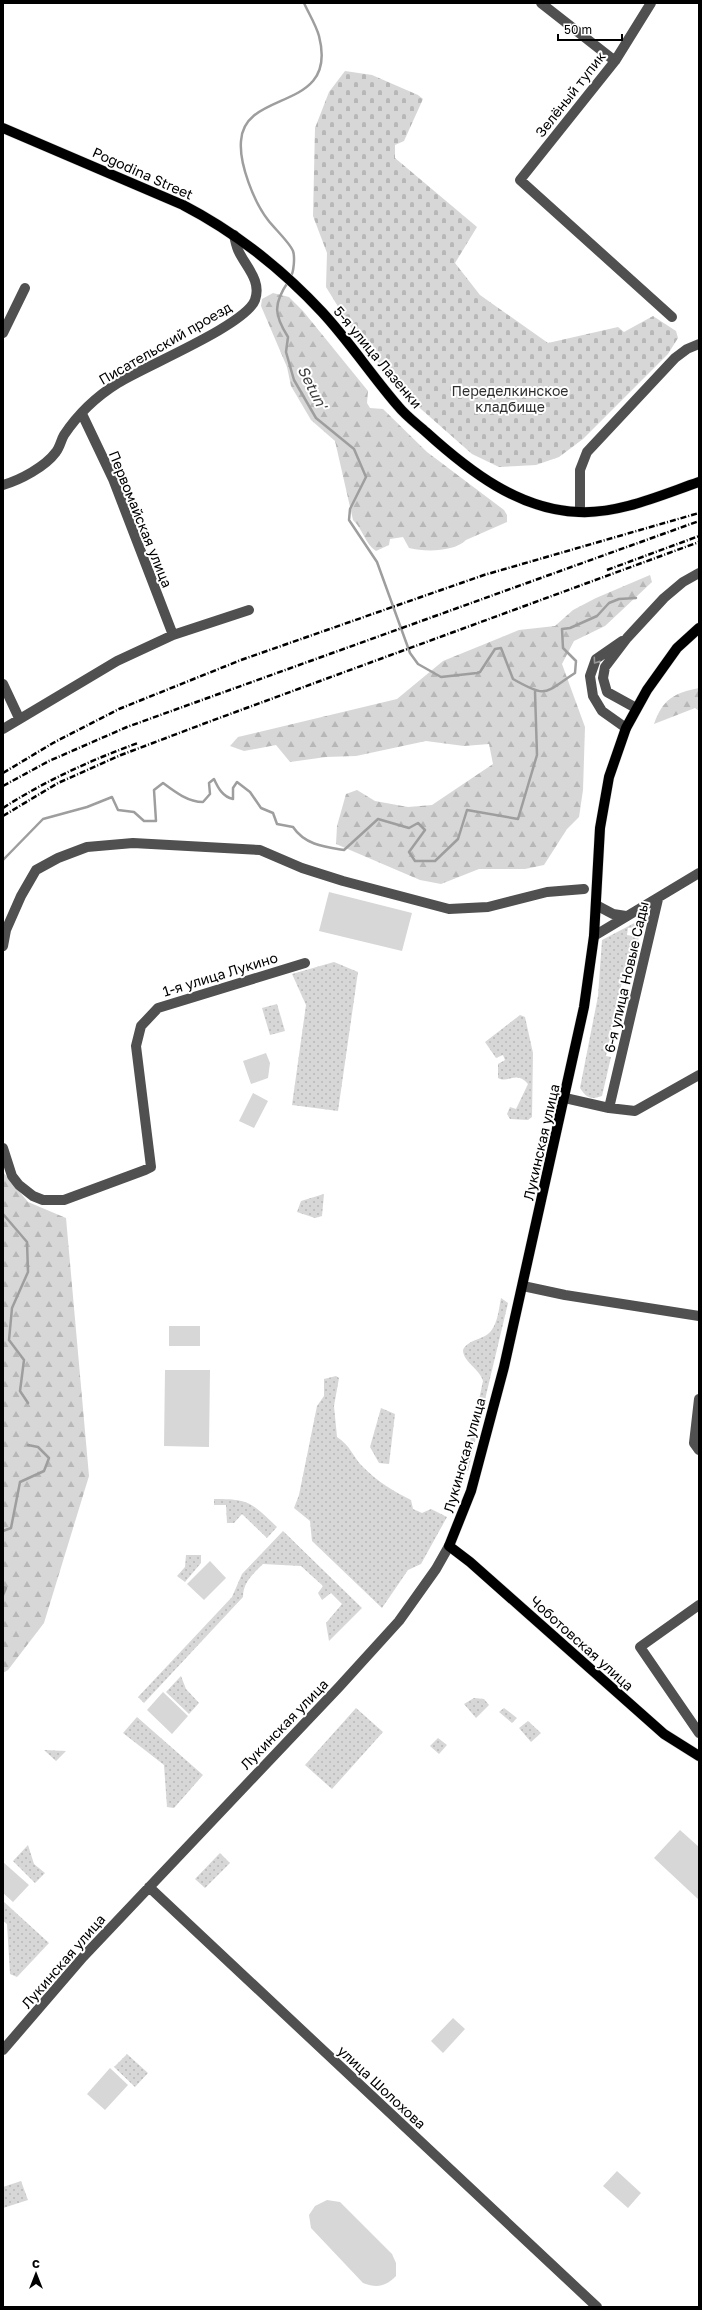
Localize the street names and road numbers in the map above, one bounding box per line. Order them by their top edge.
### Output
street label: Зелёный тупик [531,48,609,140]
street label: Pogodina Street [90,143,196,203]
street label: Писательский проезд [96,298,235,388]
street label: 5-я улица Лазенки [330,303,426,411]
street label: Первомайская улица [106,448,176,590]
street label: 6-я улица Новые Сады [600,900,652,1054]
street label: 1-я улица Лукино [160,948,280,1000]
street label: Лукинская улица [519,1082,563,1202]
street label: Лукинская улица [439,1395,489,1515]
street label: Чоботовская улица [527,1592,637,1694]
street label: Лукинская улица [237,1675,331,1773]
street label: Лукинская улица [18,1911,108,2011]
street label: улица Шолохова [334,2042,430,2132]

